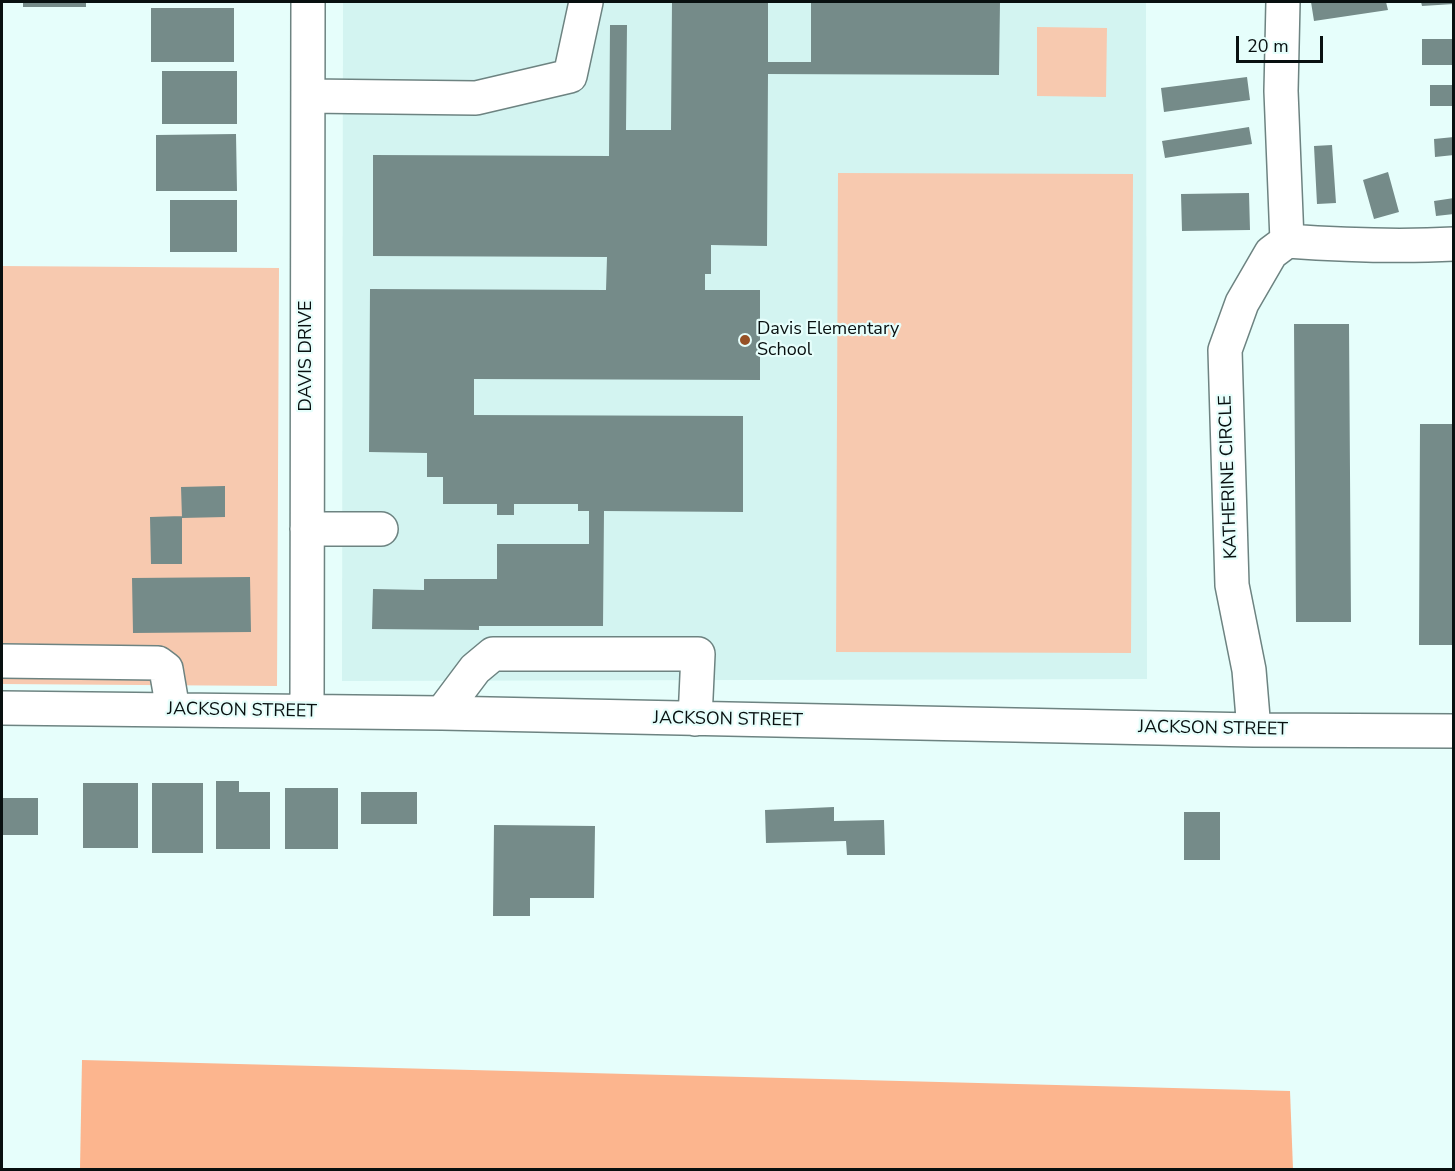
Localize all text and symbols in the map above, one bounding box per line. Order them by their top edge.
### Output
scale bar [1239,24,1326,62]
text: 20 m [1247,34,1289,58]
street label: DAVIS DRIVE [296,301,318,411]
place label: Davis Elementary School [757,319,899,362]
marker: Davis Elementary School [738,333,752,347]
street label: KATHERINE CIRCLE [1215,395,1243,559]
street label: JACKSON STREET [167,699,317,723]
street label: JACKSON STREET [653,708,803,732]
street label: JACKSON STREET [1138,717,1288,741]

